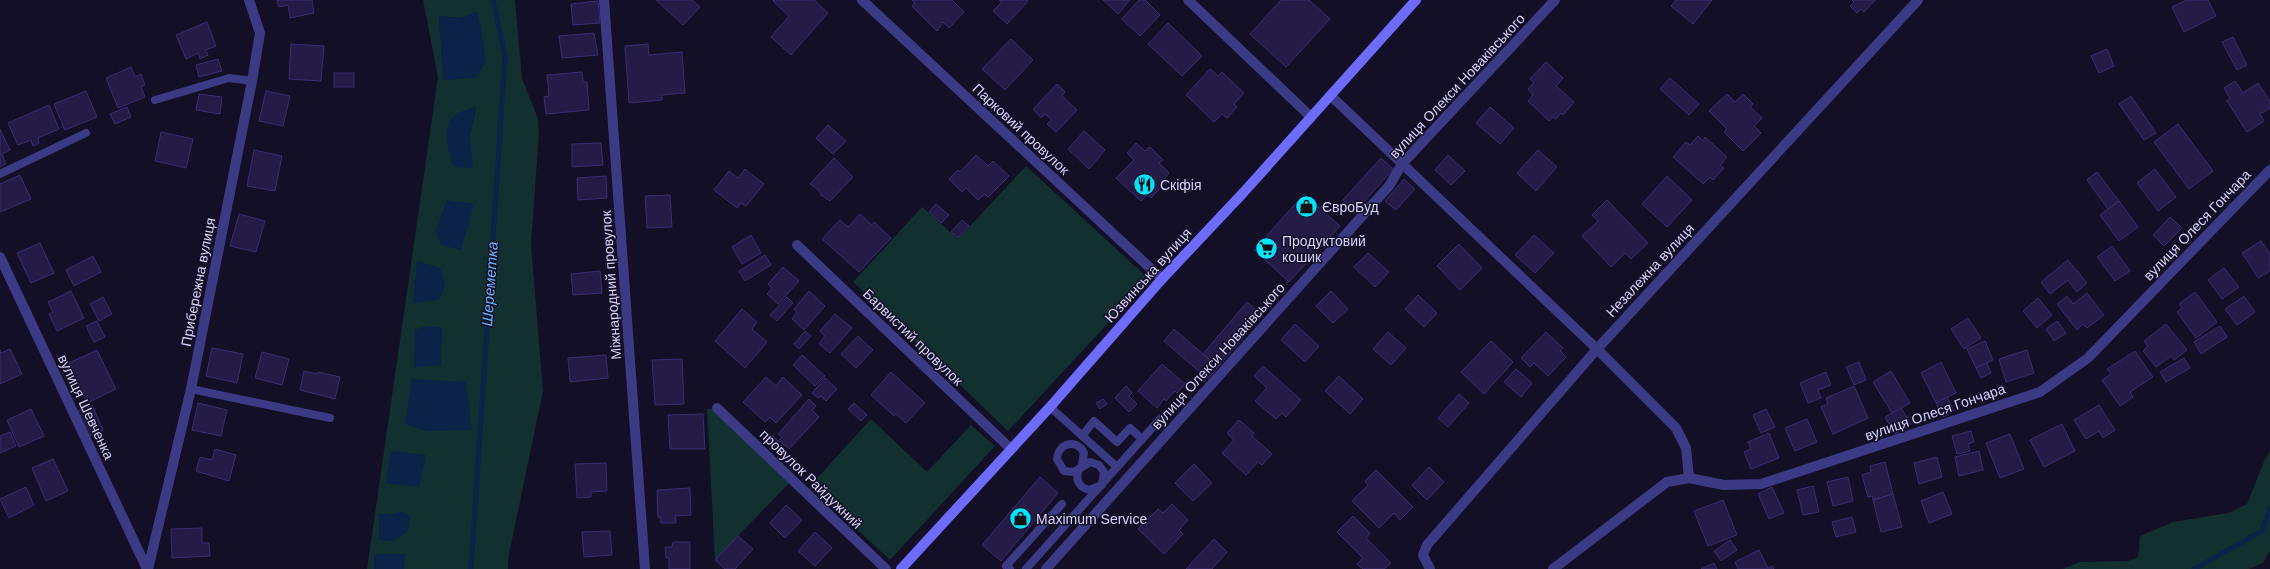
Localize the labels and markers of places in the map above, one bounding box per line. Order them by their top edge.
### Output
restaurant icon: Скіфія [1131,172,1157,198]
place label: Скіфія [1160,177,1202,193]
shop icon: ЄвроБуд [1293,194,1319,220]
place label: ЄвроБуд [1322,199,1379,215]
place label: Продуктовий кошик [1282,233,1366,265]
supermarket icon: Продуктовий кошик [1254,236,1280,262]
shop icon: Maximum Service [1007,506,1033,532]
place label: Maximum Service [1036,511,1147,527]

